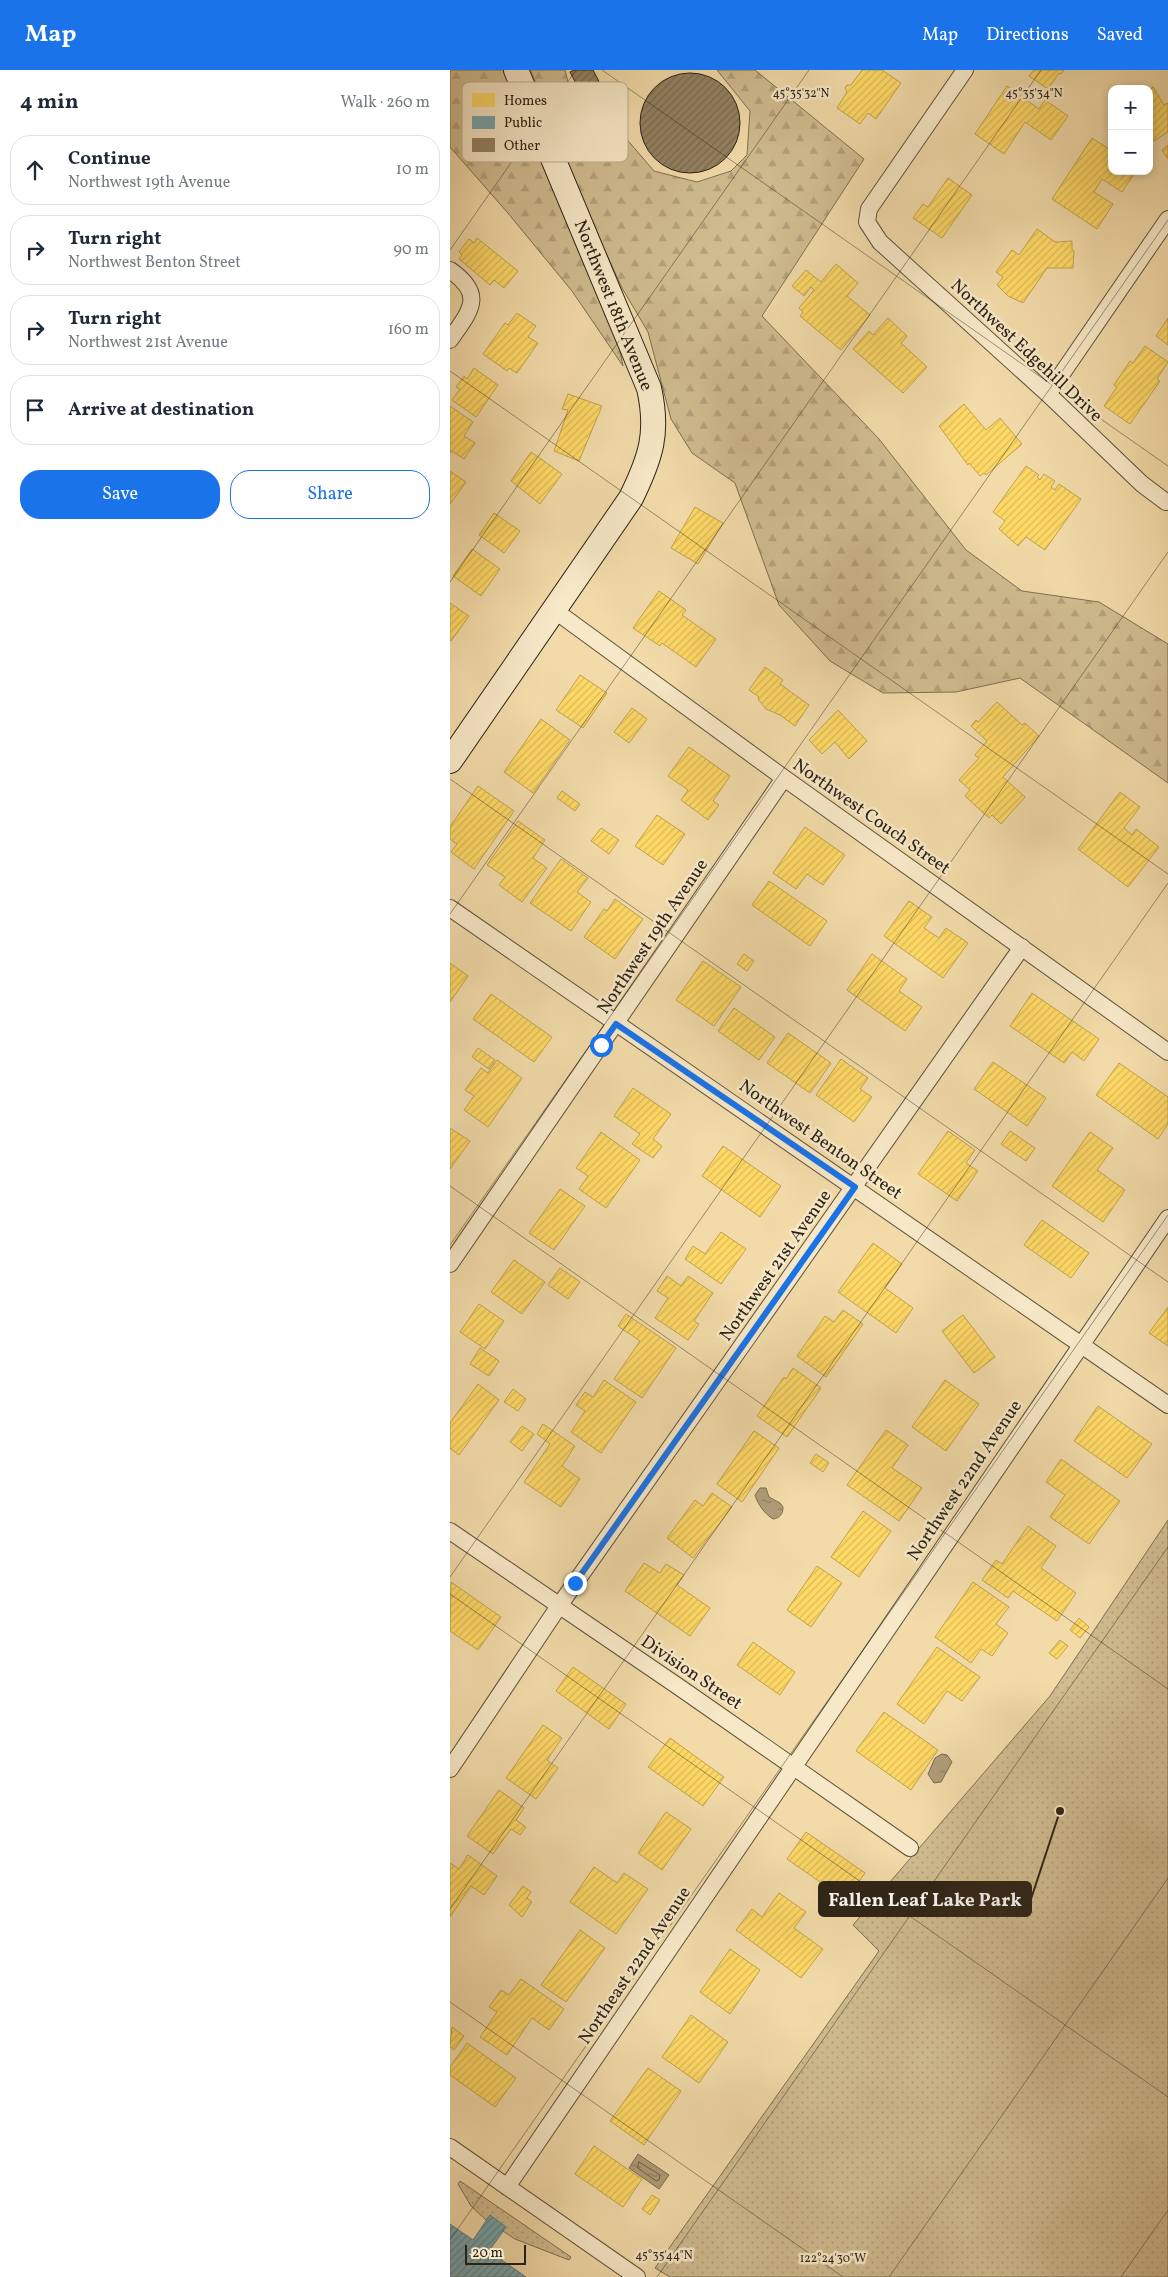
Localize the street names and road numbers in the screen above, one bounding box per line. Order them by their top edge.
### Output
street label: Northwest 18th Avenue [567,216,658,395]
street label: Northwest Edgehill Drive [944,274,1108,428]
street label: Northwest Couch Street [787,753,955,881]
street label: Northwest 19th Avenue [592,854,715,1020]
street label: Northwest Benton Street [733,1074,907,1206]
street label: Northwest 21st Avenue [714,1185,838,1347]
street label: Northwest 22nd Avenue [902,1395,1029,1566]
street label: Division Street [635,1630,747,1717]
street label: Northeast 22nd Avenue [573,1882,697,2050]

